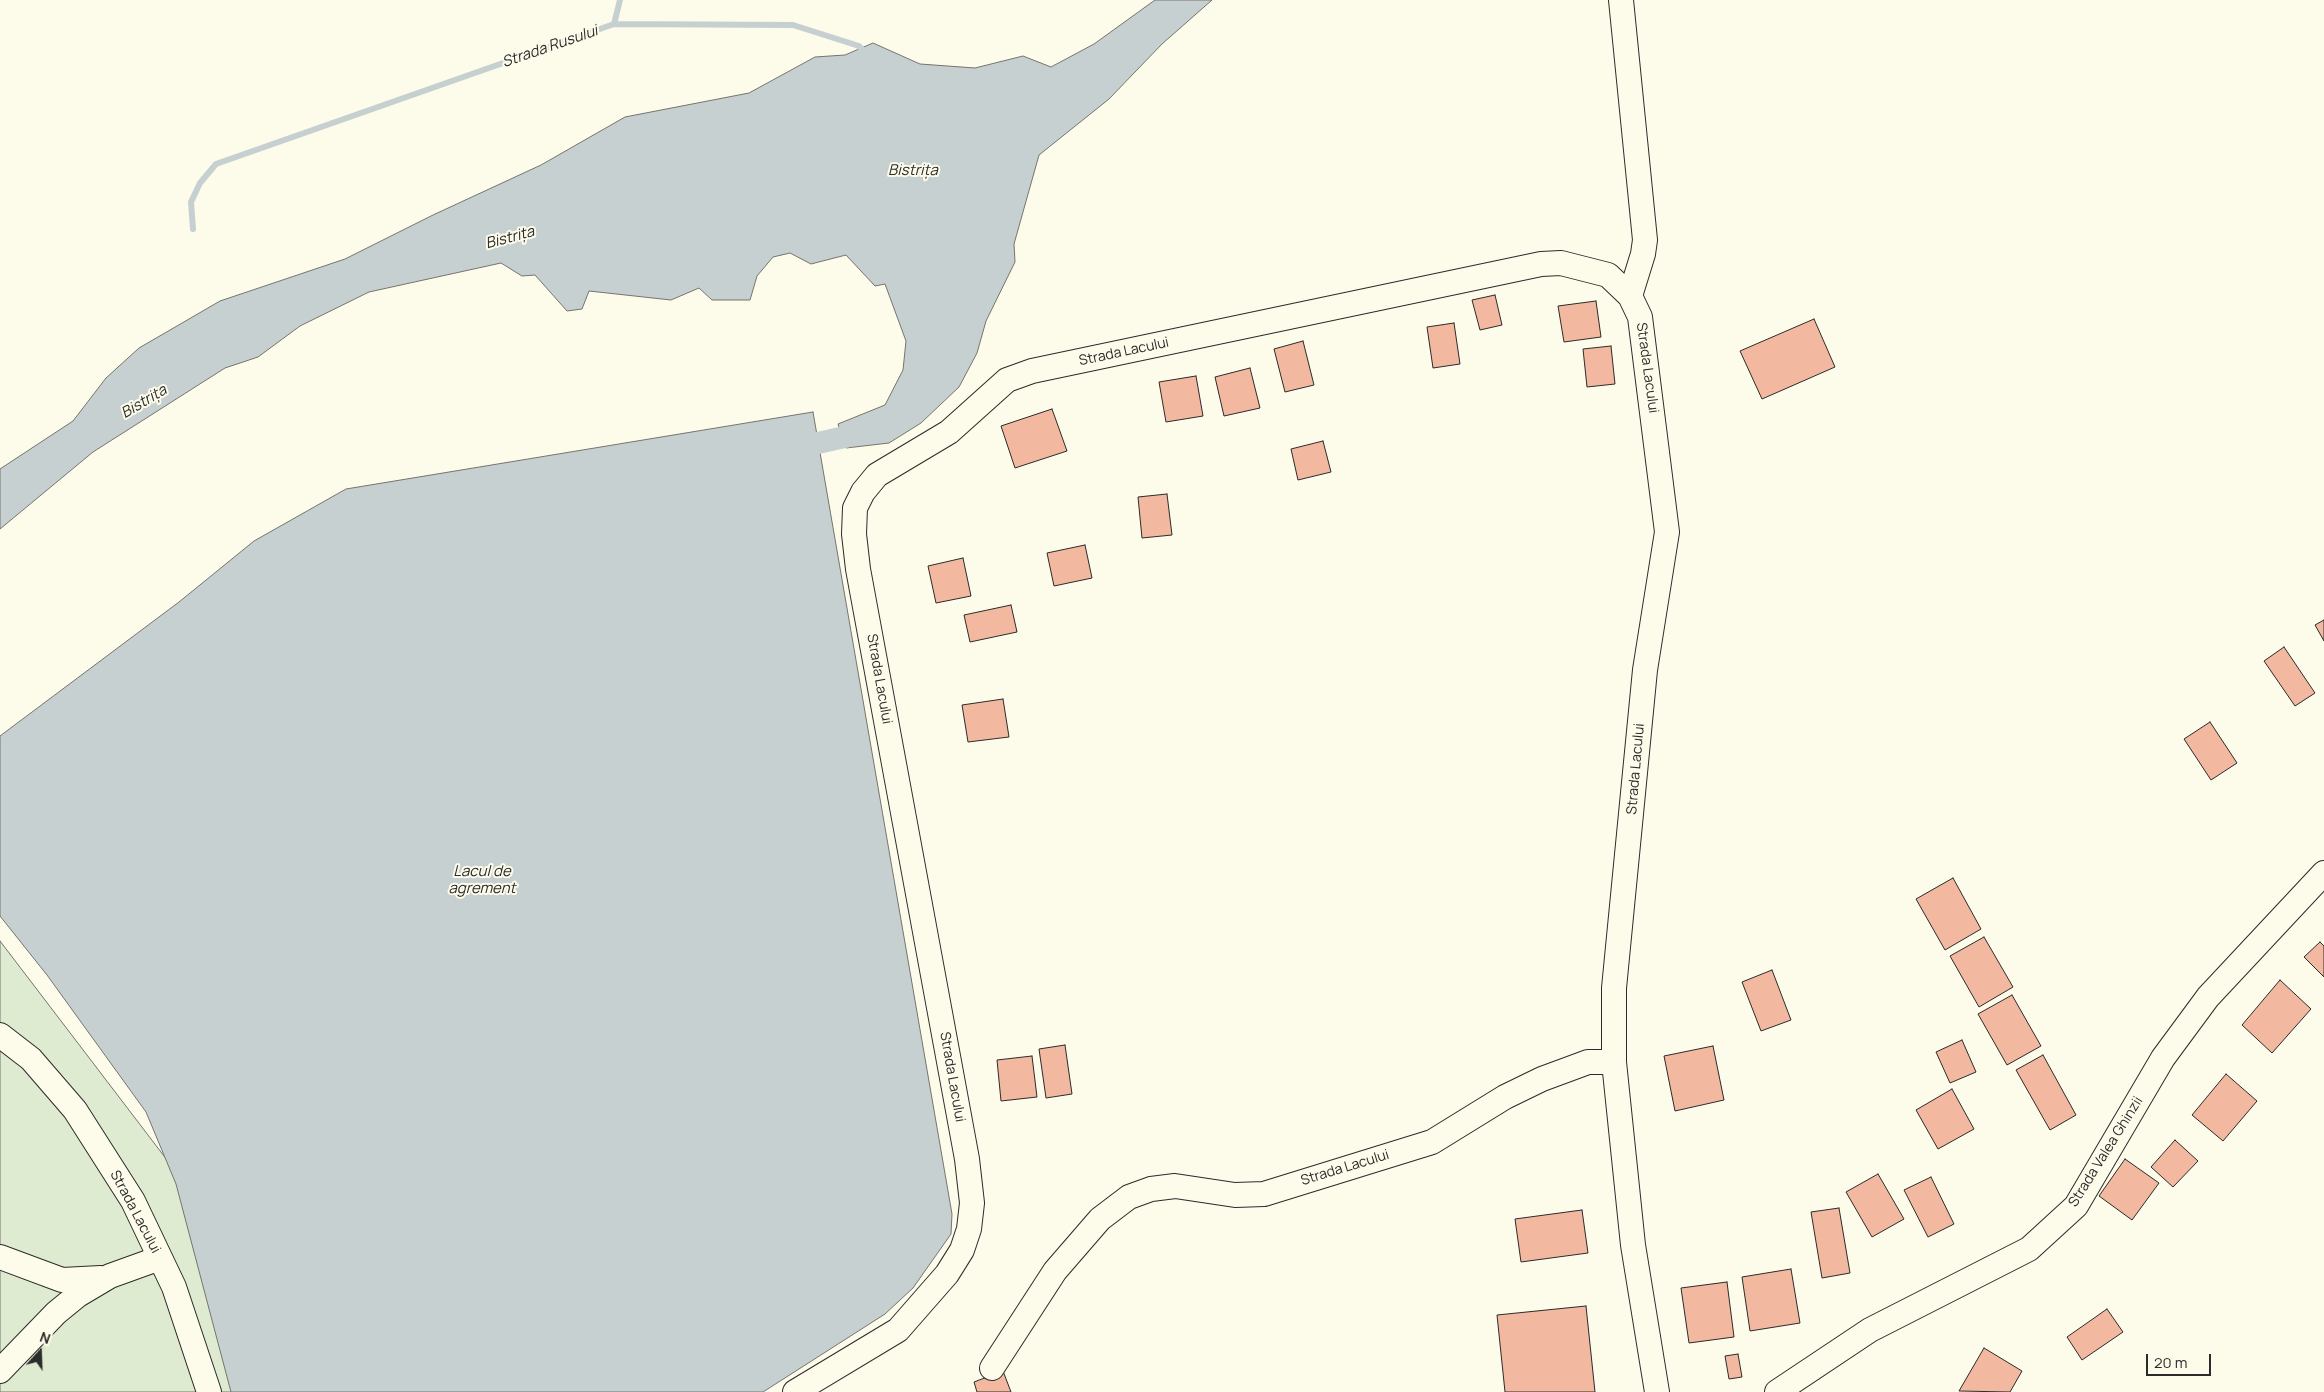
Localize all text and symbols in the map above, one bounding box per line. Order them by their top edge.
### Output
water label: Strada Rusului [500,22,600,72]
water label: Bistrița [888,162,938,180]
water label: Bistrița [484,223,536,253]
street label: Strada Lacului [1632,322,1662,414]
street label: Strada Lacului [1078,334,1170,370]
water label: Bistrița [118,381,170,423]
street label: Strada Lacului [863,632,895,726]
street label: Strada Lacului [1624,723,1648,815]
water label: Lacul de agrement [448,863,516,898]
street label: Strada Lacului [936,1030,968,1124]
street label: Strada Valea Ghinzii [2065,1094,2147,1210]
street label: Strada Lacului [1299,1147,1391,1189]
street label: Strada Lacului [106,1168,164,1256]
north arrow [15,1327,65,1377]
text: N [37,1327,53,1348]
scale bar [2149,1344,2214,1376]
text: 20 m [2154,1352,2187,1373]

